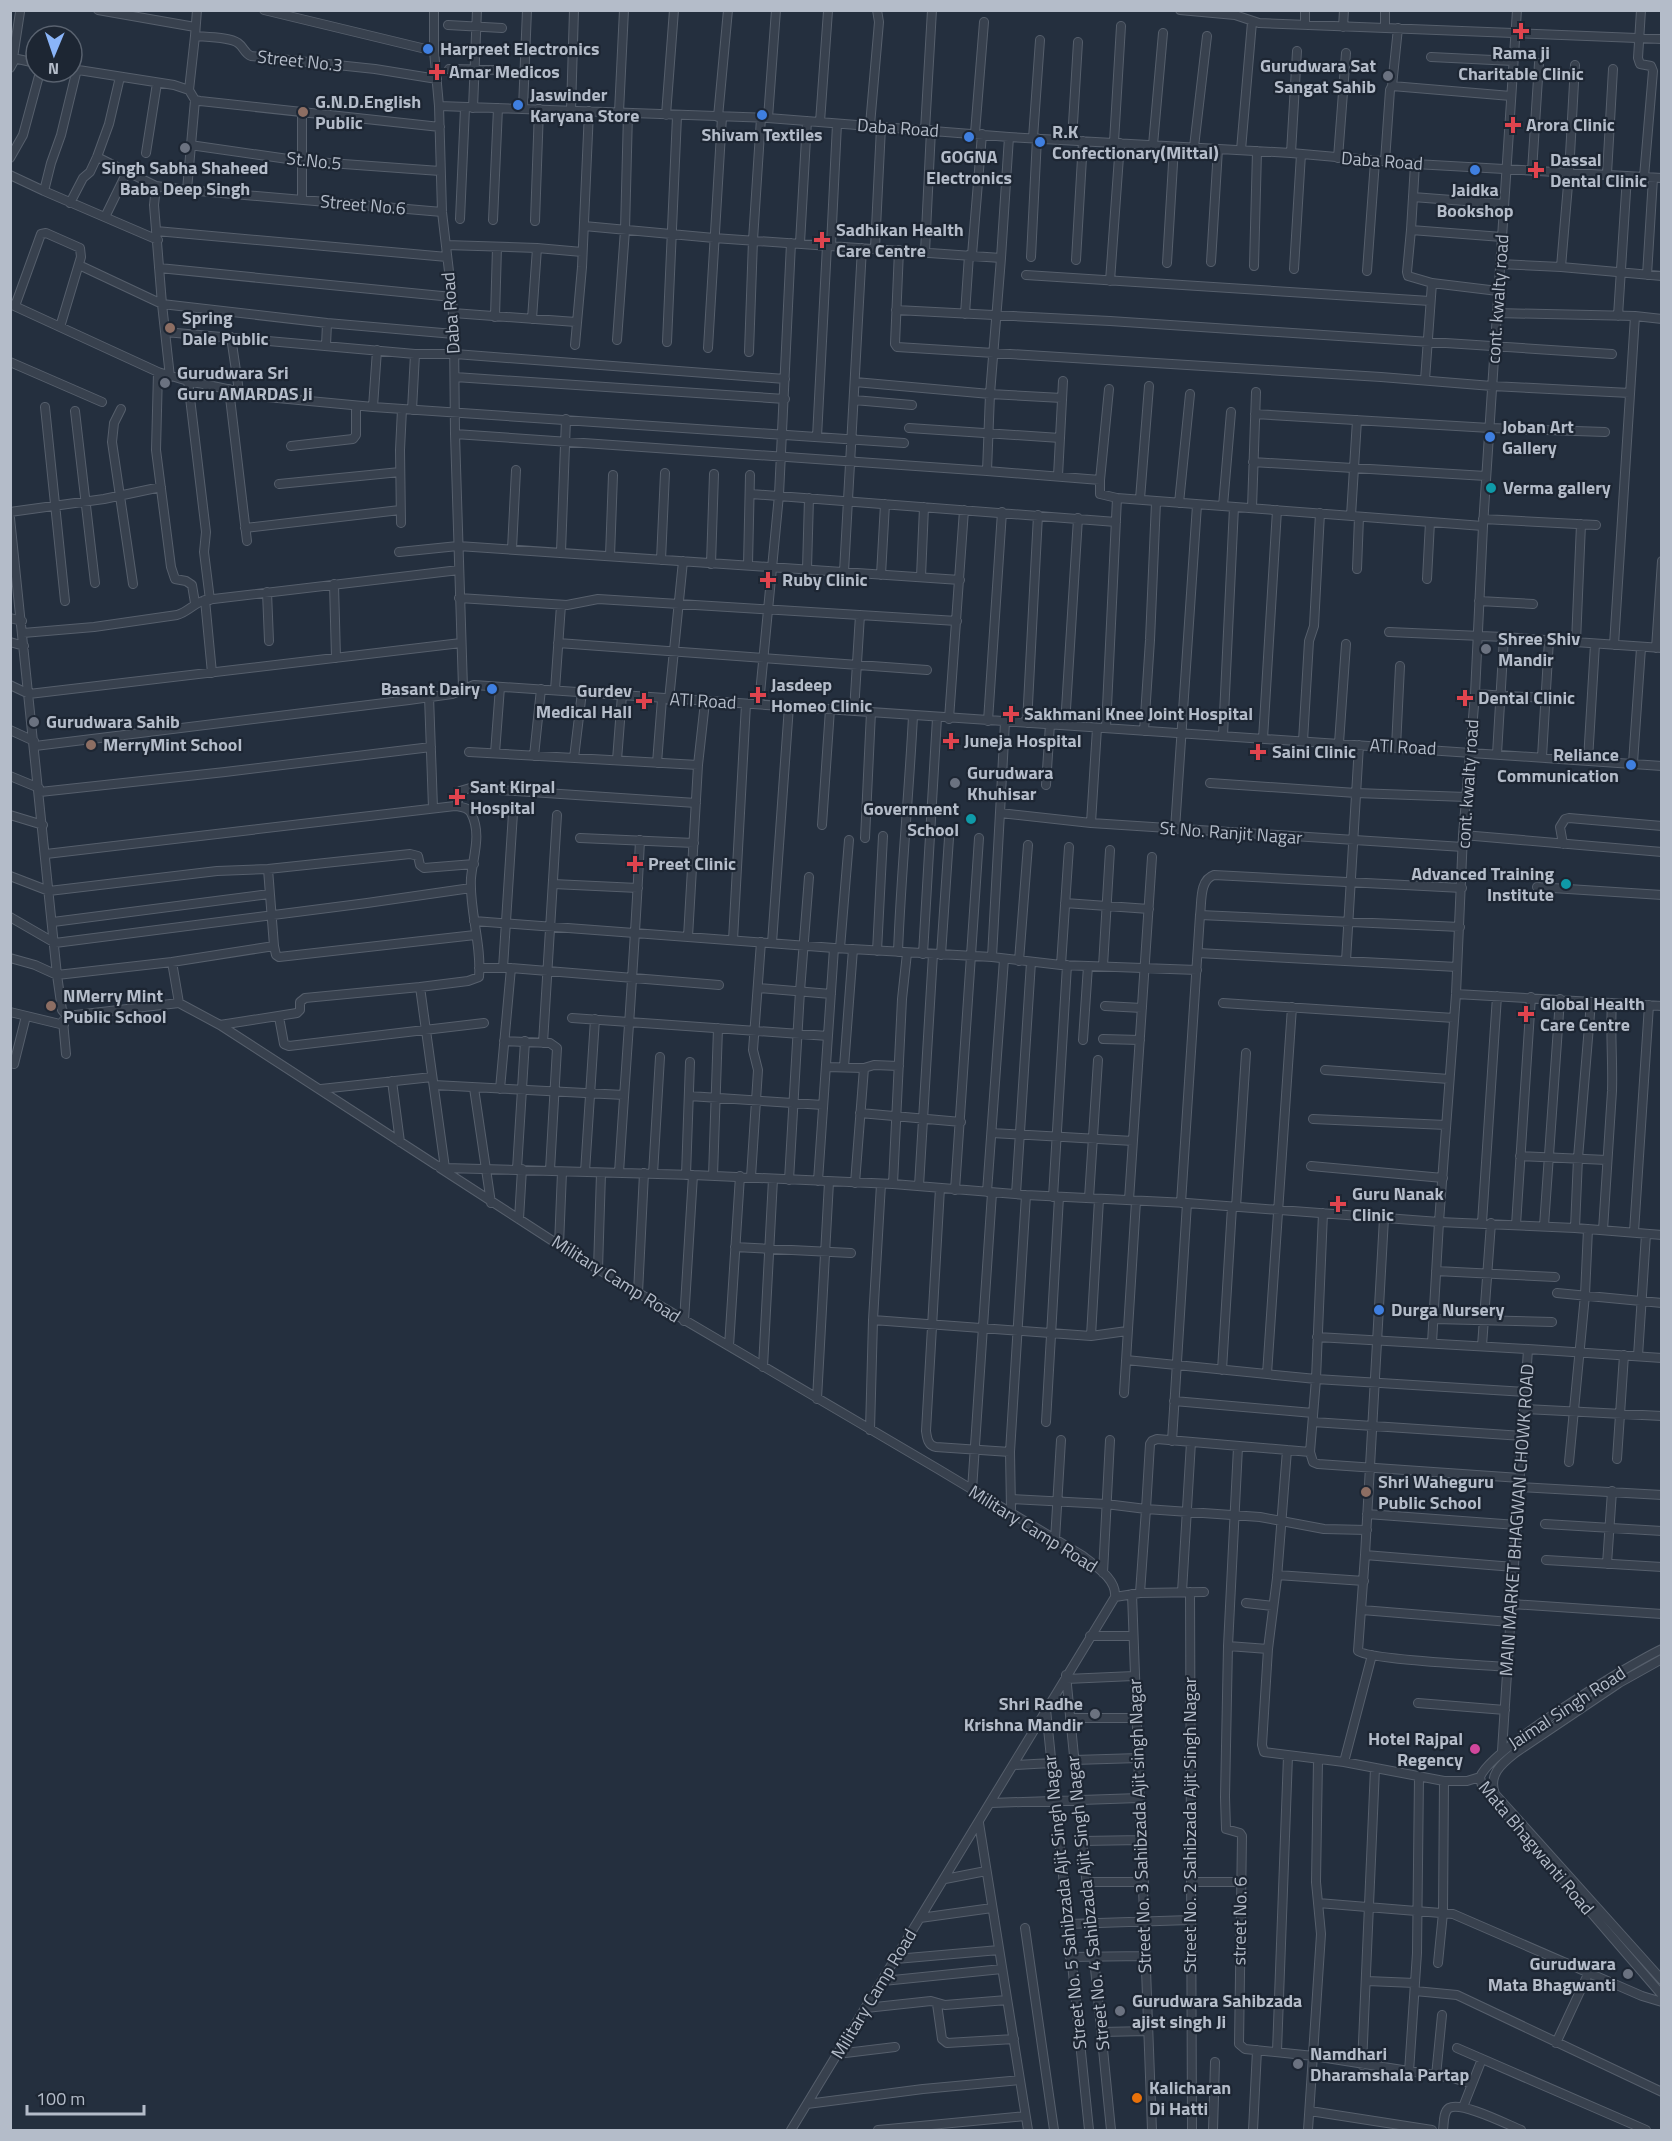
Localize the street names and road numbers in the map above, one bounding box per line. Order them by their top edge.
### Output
street label: Street No.3 [256,43,344,78]
street label: Daba Road [856,111,940,144]
street label: St.No.5 [285,144,343,177]
street label: Daba Road [1340,144,1424,177]
street label: Street No.6 [319,187,407,222]
street label: cont. kwalty road [1480,233,1515,365]
street label: Daba Road [434,271,467,355]
street label: ATI Road [669,685,737,716]
street label: cont. kwalty road [1450,718,1485,850]
street label: ATI Road [1369,731,1437,762]
street label: St No. Ranjit Nagar [1159,814,1303,851]
street label: Military Camp Road [547,1228,686,1329]
street label: MAIN MARKET BHAGWAN CHOWK ROAD [1492,1363,1541,1677]
street label: Military Camp Road [964,1478,1103,1579]
street label: Jaimal Singh Road [1503,1659,1631,1756]
street label: Street No. 2 Sahibzada Ajit Singh Nagar [1176,1677,1203,1973]
street label: Street No. 3 Sahibzada Ajit singh Nagar [1121,1678,1158,1974]
street label: Street No. 5 Sahibzada Ajit Singh Nagar [1036,1753,1093,2051]
street label: Street No. 4 Sahibzada Ajit Singh Nagar [1059,1754,1116,2052]
street label: Mata Bhagwanti Road [1472,1775,1601,1921]
street label: street No. 6 [1225,1876,1254,1966]
street label: Military Camp Road [824,1924,923,2064]

